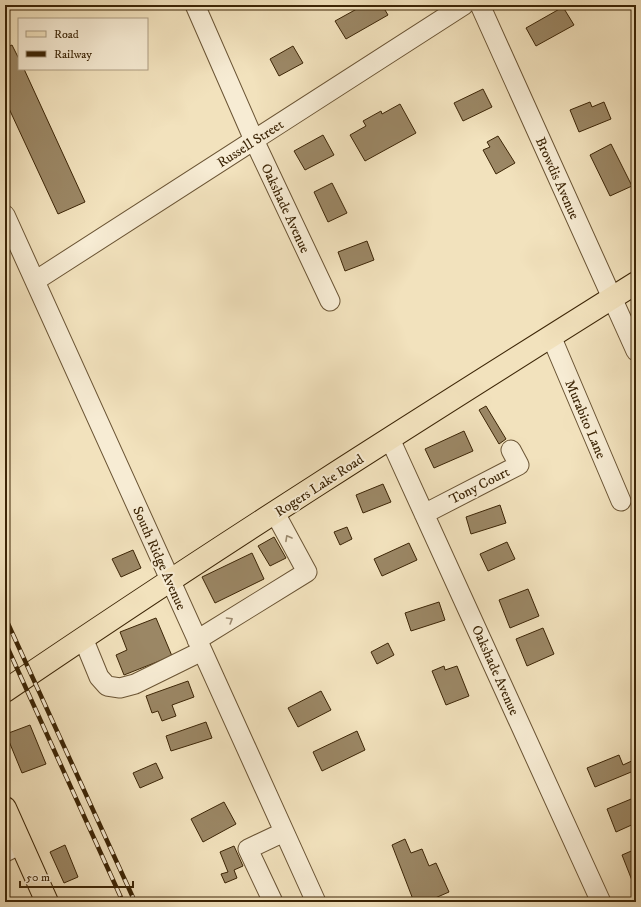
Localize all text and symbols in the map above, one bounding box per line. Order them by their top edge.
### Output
legend [18,18,148,70]
text: Road [54,27,79,42]
text: Railway [54,47,92,62]
street label: Russell Street [214,115,288,172]
street label: Browdis Avenue [531,134,583,223]
street label: Oakshade Avenue [256,161,314,256]
street label: Murabito Lane [560,377,610,462]
street label: Rogers Lake Road [272,450,367,521]
street label: Tony Court [446,463,513,509]
street label: South Ridge Avenue [128,504,190,613]
one-way arrow [286,535,293,542]
one-way arrow [226,617,233,624]
street label: Oakshade Avenue [467,622,523,719]
scale bar [20,863,133,889]
text: 50 m [26,870,50,885]

